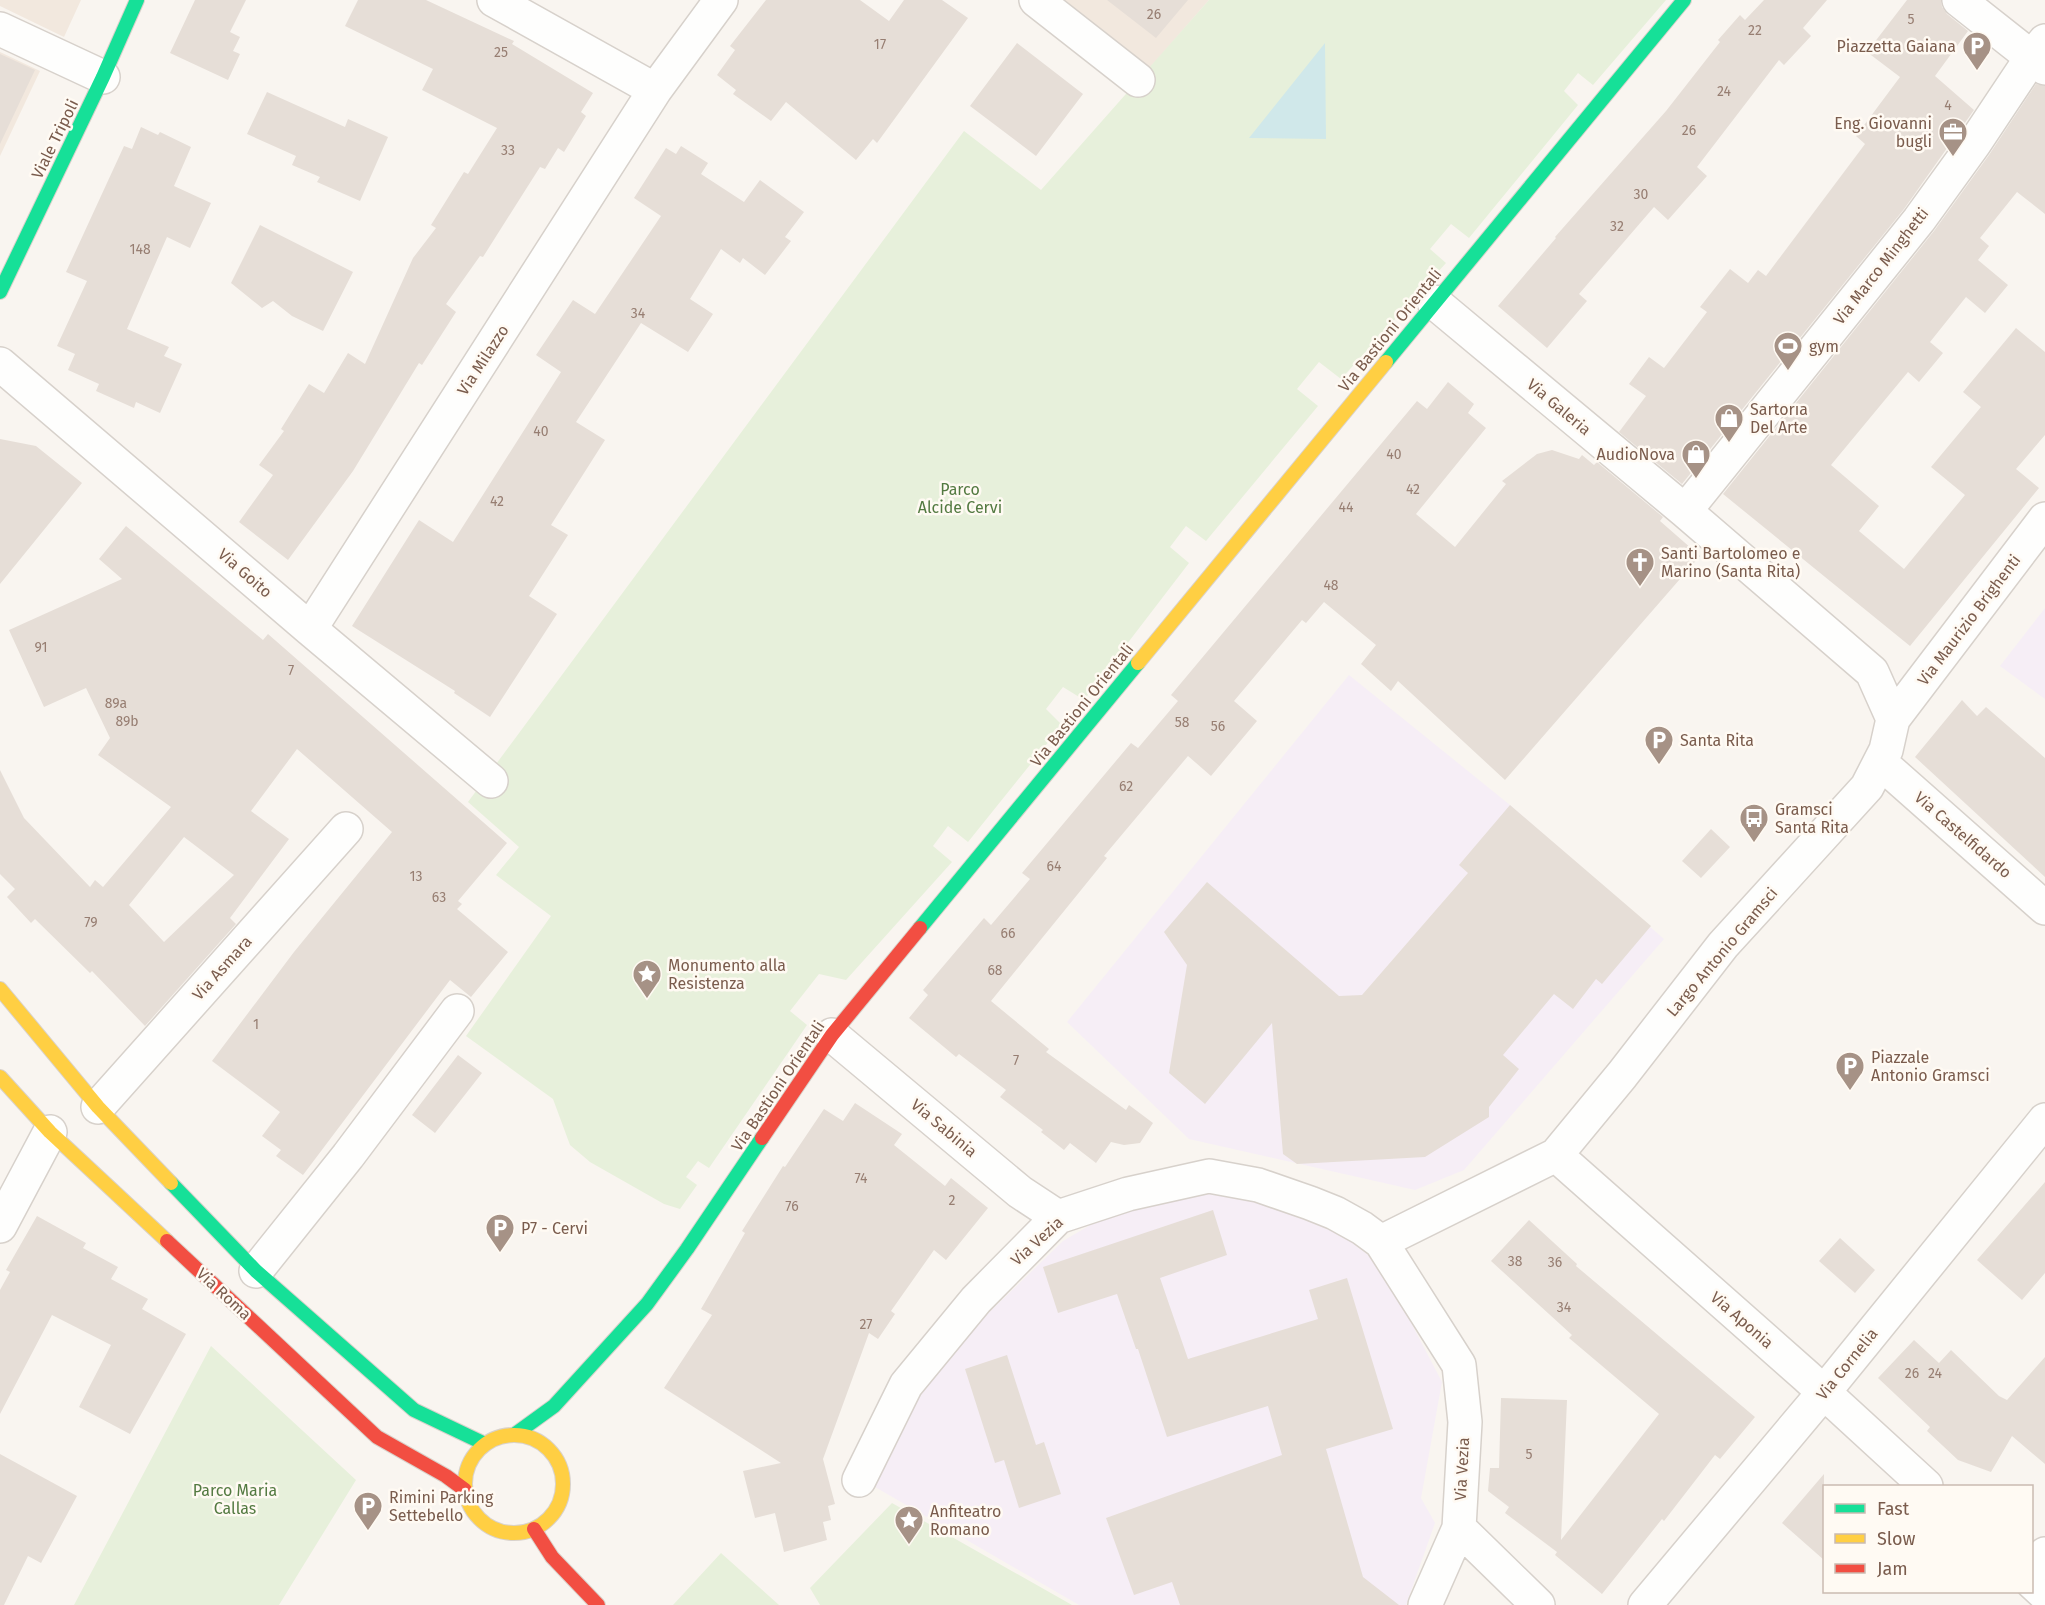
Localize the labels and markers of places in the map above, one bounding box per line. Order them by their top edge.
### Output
parking icon: Piazzetta Gaiana [1961,30,1993,72]
place label: Piazzetta Gaiana [1836,37,1956,56]
place label: Eng. Giovanni bugli [1834,114,1932,151]
office icon: Eng. Giovanni bugli [1937,116,1969,158]
sports icon: gym [1772,330,1804,372]
place label: gym [1809,337,1839,356]
place label: Sartorıa Del Arte [1750,400,1808,437]
shop icon: Sartorıa Del Arte [1713,402,1745,444]
shop icon: AudioNova [1680,438,1712,480]
place label: AudioNova [1597,445,1675,464]
place label: Santi Bartolomeo e Marino (Santa Rita) [1661,544,1801,581]
church icon: Santi Bartolomeo e Marino (Santa Rita) [1624,546,1656,588]
parking icon: Santa Rita [1643,724,1675,766]
place label: Santa Rita [1680,731,1754,750]
place label: Gramsci Santa Rita [1775,800,1849,837]
bus stop icon: Gramsci Santa Rita [1738,802,1770,844]
place label: Monumento alla Resistenza [668,956,786,993]
place icon: Monumento alla Resistenza [631,958,663,1000]
place label: Piazzale Antonio Gramsci [1871,1048,1990,1085]
parking icon: Piazzale Antonio Gramsci [1834,1050,1866,1092]
parking icon: P7 - Cervi [484,1212,516,1254]
place label: P7 - Cervi [521,1219,588,1238]
place label: Rimini Parking Settebello [389,1488,494,1525]
parking icon: Rimini Parking Settebello [352,1490,384,1532]
place label: Anfiteatro Romano [930,1502,1001,1539]
place icon: Anfiteatro Romano [893,1504,925,1546]

